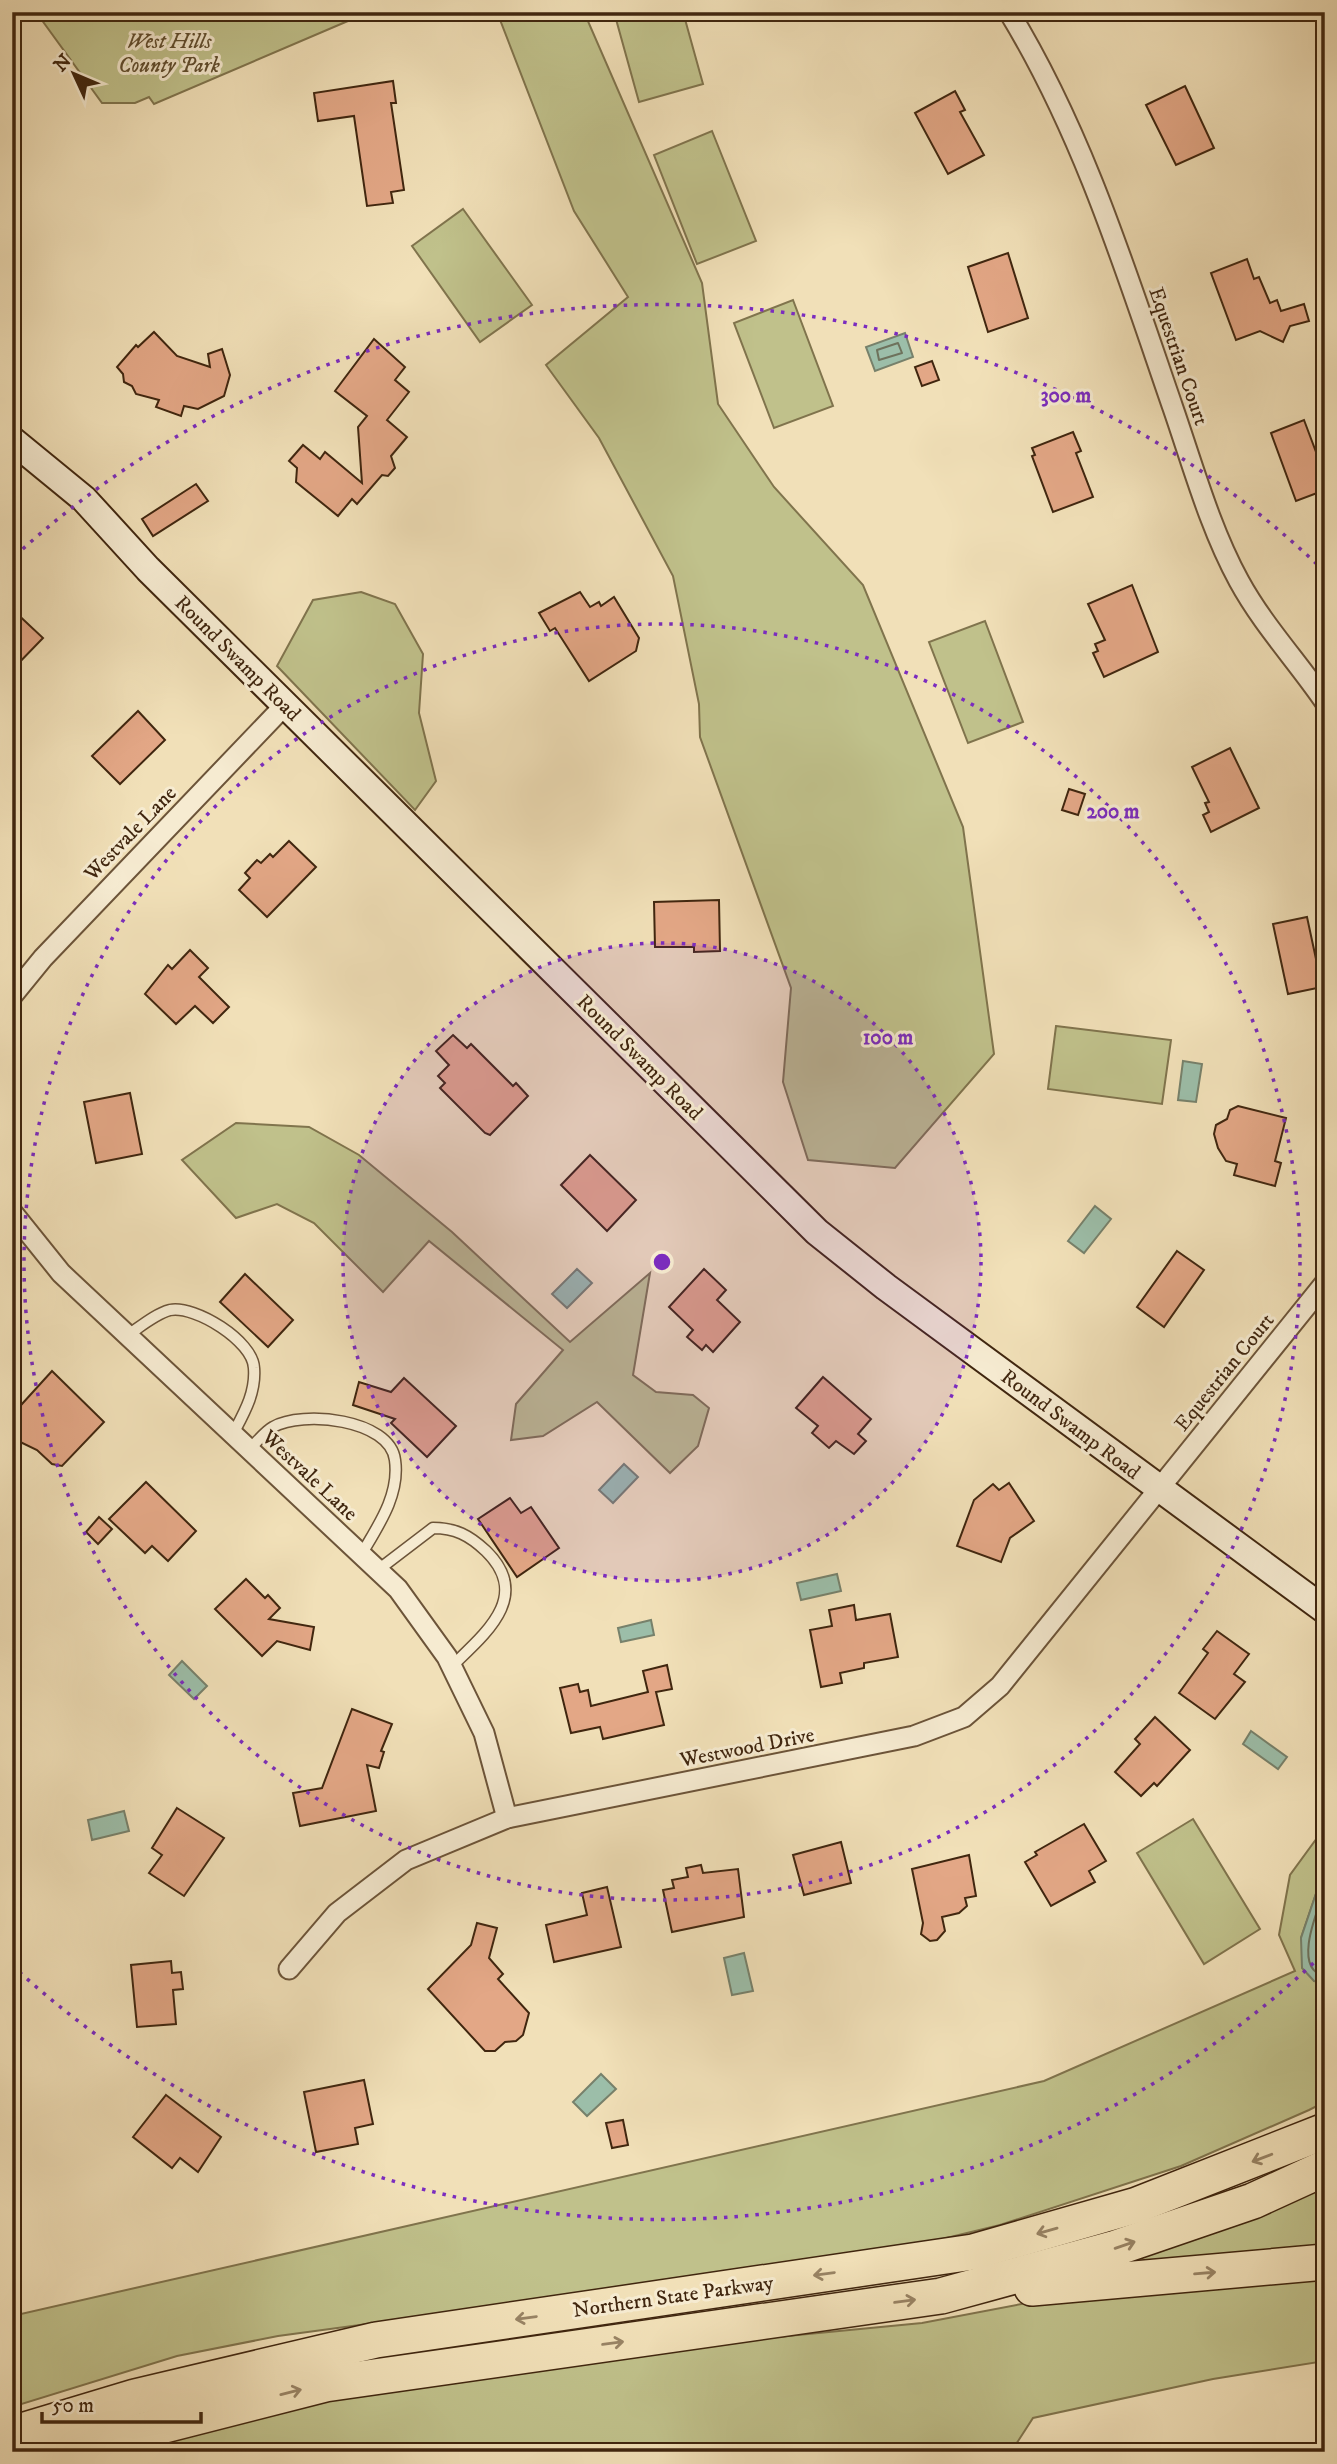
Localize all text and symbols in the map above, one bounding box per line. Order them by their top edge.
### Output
park label: West Hills County Park [118,29,220,79]
north arrow [38,38,108,108]
text: N [49,49,77,77]
street label: Equestrian Court [1142,284,1214,429]
text: 300 m [1041,383,1092,409]
street label: Round Swamp Road [169,590,306,728]
street label: Westvale Lane [78,781,183,887]
text: 200 m [1086,799,1140,825]
street label: Round Swamp Road [571,989,708,1127]
text: 100 m [863,1025,913,1051]
centre of rings [650,1250,674,1274]
street label: Equestrian Court [1169,1308,1280,1437]
street label: Round Swamp Road [996,1364,1146,1486]
street label: Westvale Lane [255,1424,363,1527]
street label: Westwood Drive [677,1722,817,1774]
one-way arrow [1252,2153,1273,2165]
one-way arrow [1036,2225,1058,2238]
one-way arrow [1114,2238,1136,2250]
one-way arrow [1193,2266,1216,2279]
one-way arrow [813,2268,836,2281]
street label: Northern State Parkway [571,2270,776,2324]
one-way arrow [893,2294,916,2307]
one-way arrow [515,2312,538,2325]
one-way arrow [601,2336,624,2349]
scale bar [42,2380,201,2424]
one-way arrow [280,2385,302,2398]
text: 50 m [52,2393,94,2419]

